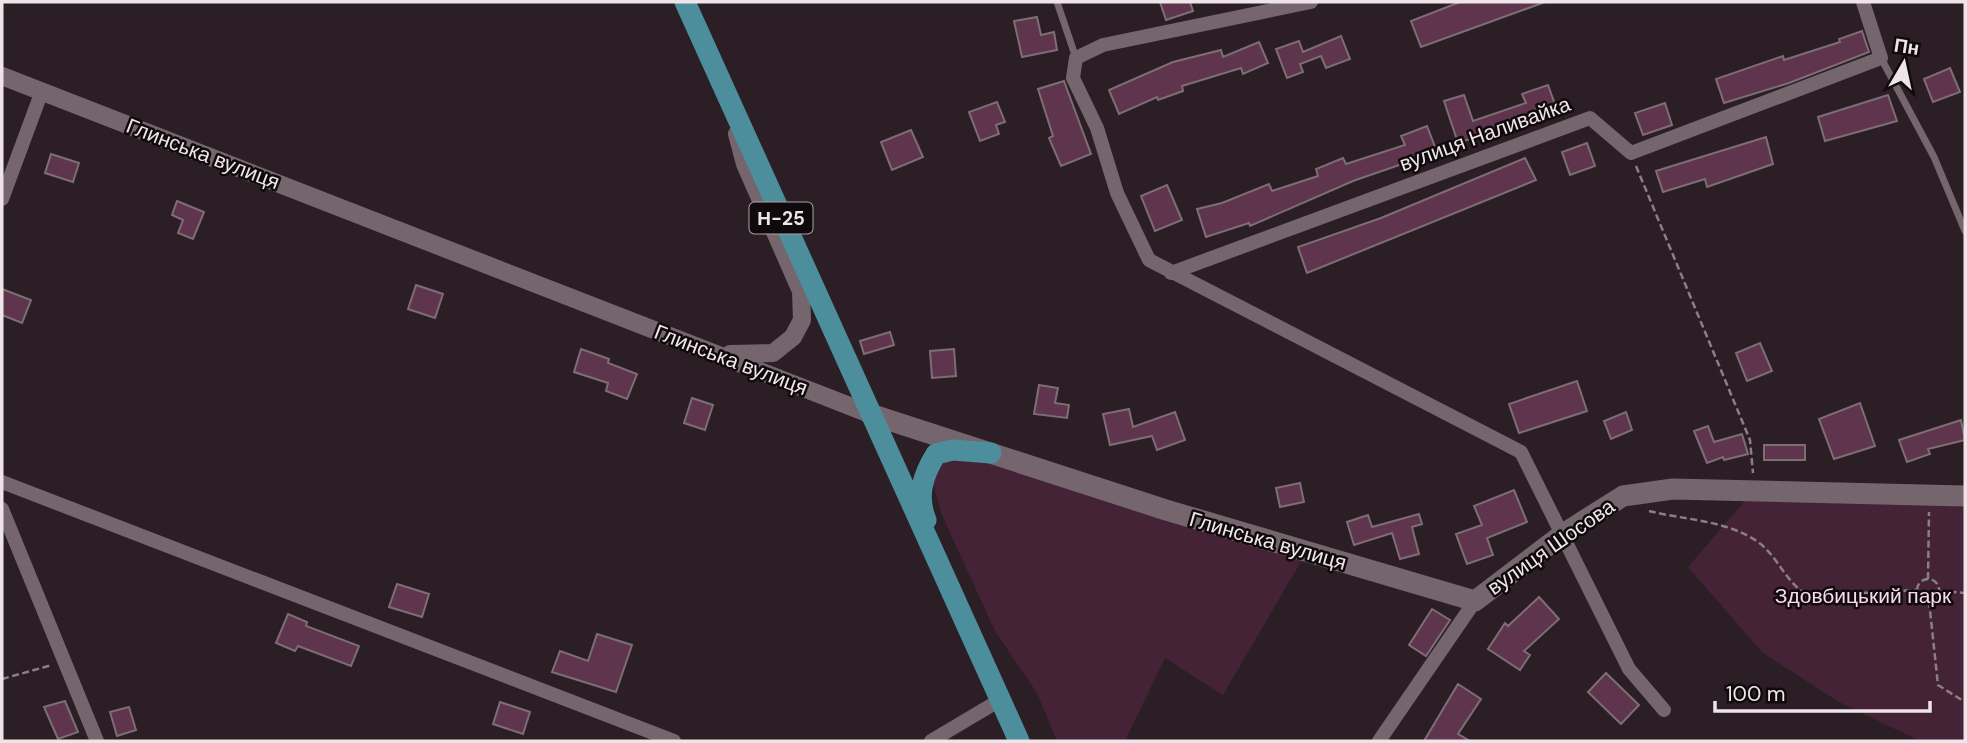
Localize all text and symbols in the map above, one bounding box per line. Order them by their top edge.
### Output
north arrow [1869,28,1939,98]
text: Пн [1892,32,1921,61]
street label: вулиця Наливайка [1396,90,1575,178]
street label: Глинська вулиця [122,112,284,196]
road number: Н-25 [750,202,812,233]
street label: Глинська вулиця [650,318,812,402]
street label: вулиця Шосова [1482,492,1621,601]
street label: Глинська вулиця [1186,505,1350,577]
park label: Здовбицький парк [1775,582,1952,610]
scale bar [1715,670,1930,714]
text: 100 m [1726,680,1786,708]

